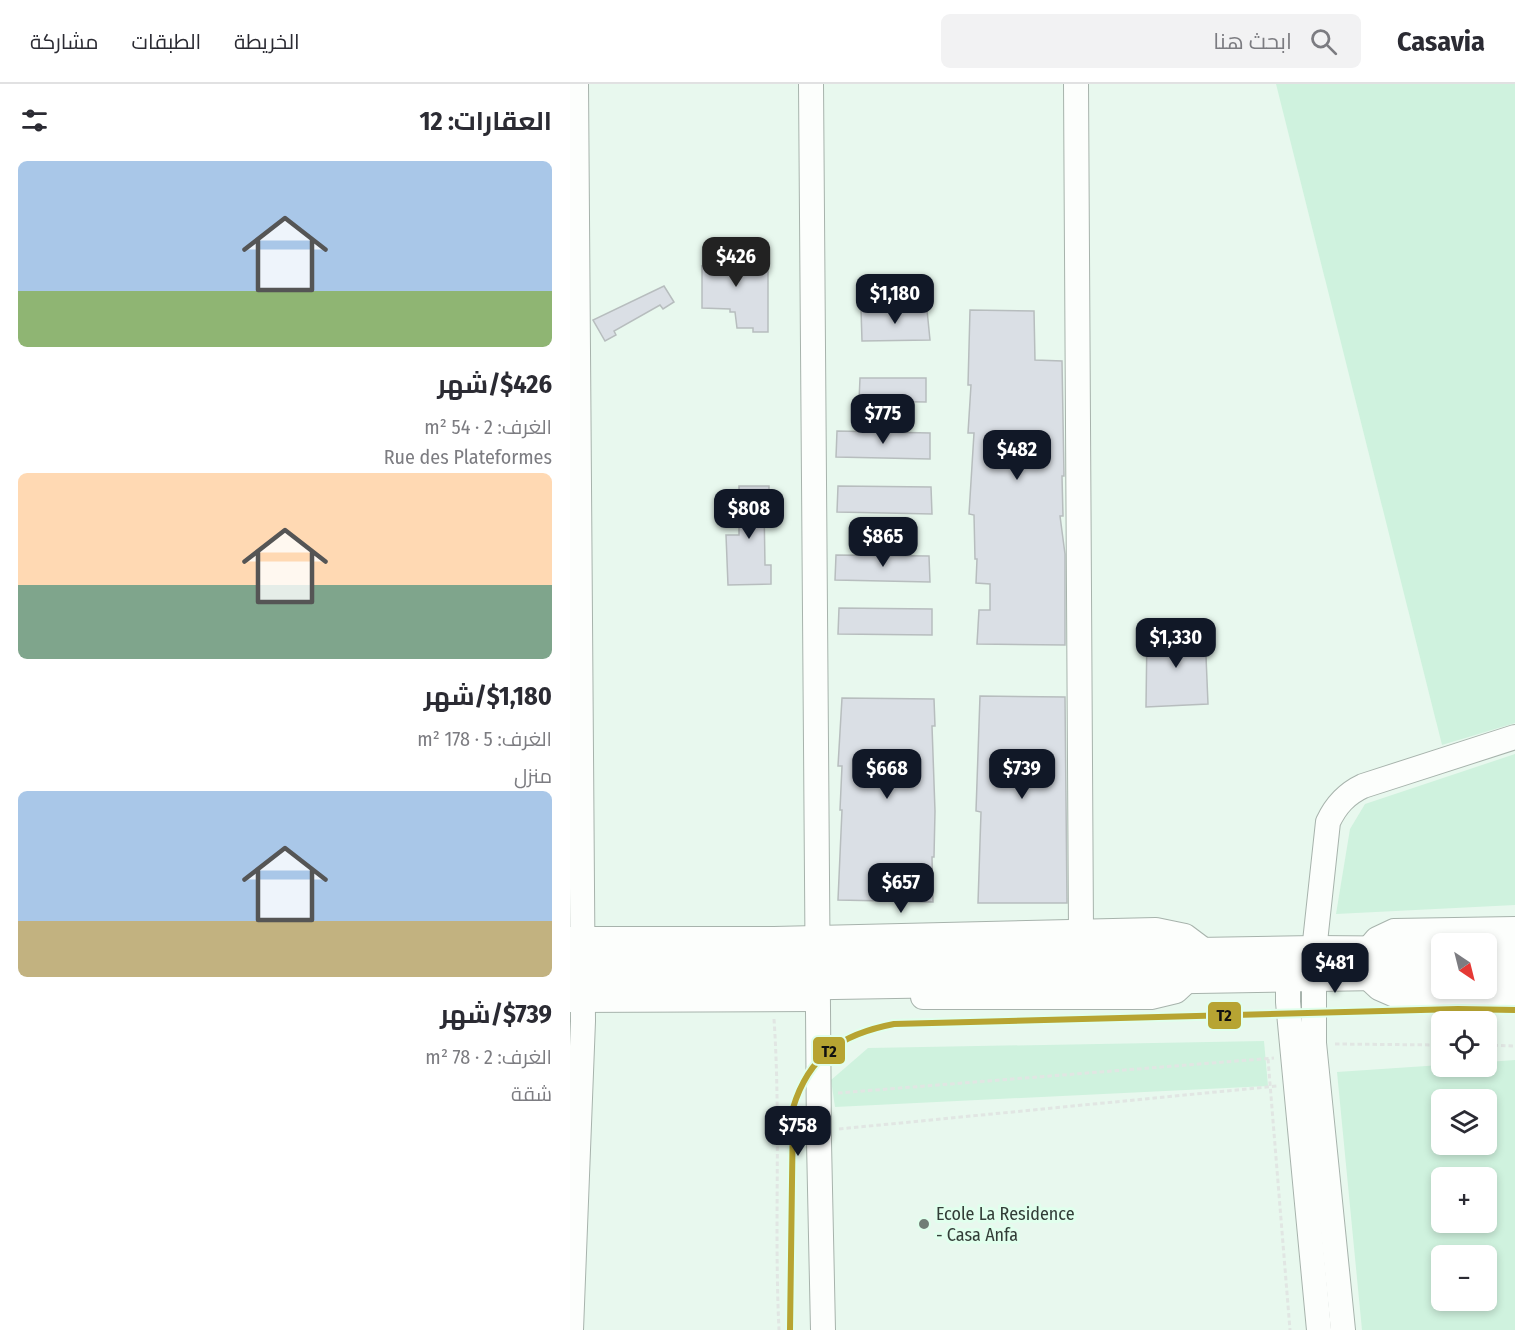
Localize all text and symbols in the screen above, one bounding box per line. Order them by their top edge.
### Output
search box [941,14,1361,68]
icon: search [1307,25,1340,58]
text: Casavia [1397,25,1485,58]
text: ابحث هنا [1213,28,1292,55]
text: مشاركة [30,29,99,55]
text: الطبقات [132,29,201,55]
text: الخريطة [234,29,300,55]
icon: filters [18,104,51,137]
text: العقارات: 12 [419,106,552,137]
icon: home [231,200,339,308]
pin: $426 [700,237,772,288]
text: $426 [716,244,756,268]
pin: $1,180 [846,274,944,325]
text: $1,180 [870,281,920,305]
text: $426/شهر [437,369,552,400]
pin: $775 [847,394,919,445]
text: $775 [865,401,901,425]
text: الغرف: 2 · 54 m² [424,415,552,439]
pin: $482 [981,430,1053,481]
text: $482 [997,437,1037,461]
text: Rue des Plateformes [384,445,552,469]
pin: $808 [713,489,785,540]
text: $808 [728,496,770,520]
icon: home [231,512,339,620]
pin: $865 [847,517,919,568]
text: $865 [863,524,903,548]
pin: $1,330 [1127,618,1225,669]
text: $1,330 [1150,625,1202,649]
text: $1,180/شهر [424,681,552,712]
text: الغرف: 5 · 178 m² [417,727,552,751]
pin: $668 [851,749,923,800]
pin: $739 [986,749,1058,800]
text: $668 [866,756,908,780]
text: $739 [1003,756,1041,780]
text: منزل [514,764,552,788]
icon: home [231,830,339,938]
pin: $657 [865,863,937,914]
text: $657 [882,870,920,894]
north arrow [1431,933,1497,999]
map controls [1431,933,1497,1311]
pin: $481 [1299,943,1371,994]
text: $481 [1316,950,1354,974]
text: $739/شهر [440,999,552,1030]
line badge: T2 [1207,1001,1242,1030]
text: T2 [1216,1006,1232,1025]
button: locate [1431,1011,1497,1077]
line badge: T2 [812,1036,846,1065]
text: T2 [821,1042,837,1061]
text: الغرف: 2 · 78 m² [425,1045,552,1069]
text: شقة [511,1082,552,1106]
button: layers [1431,1089,1497,1155]
pin: $758 [762,1106,834,1157]
text: $758 [779,1113,817,1137]
button: + [1431,1167,1497,1233]
place label: Ecole La Residence - Casa Anfa [936,1203,1075,1246]
marker: Ecole La Residence - Casa Anfa [917,1217,931,1231]
button: − [1431,1245,1497,1311]

